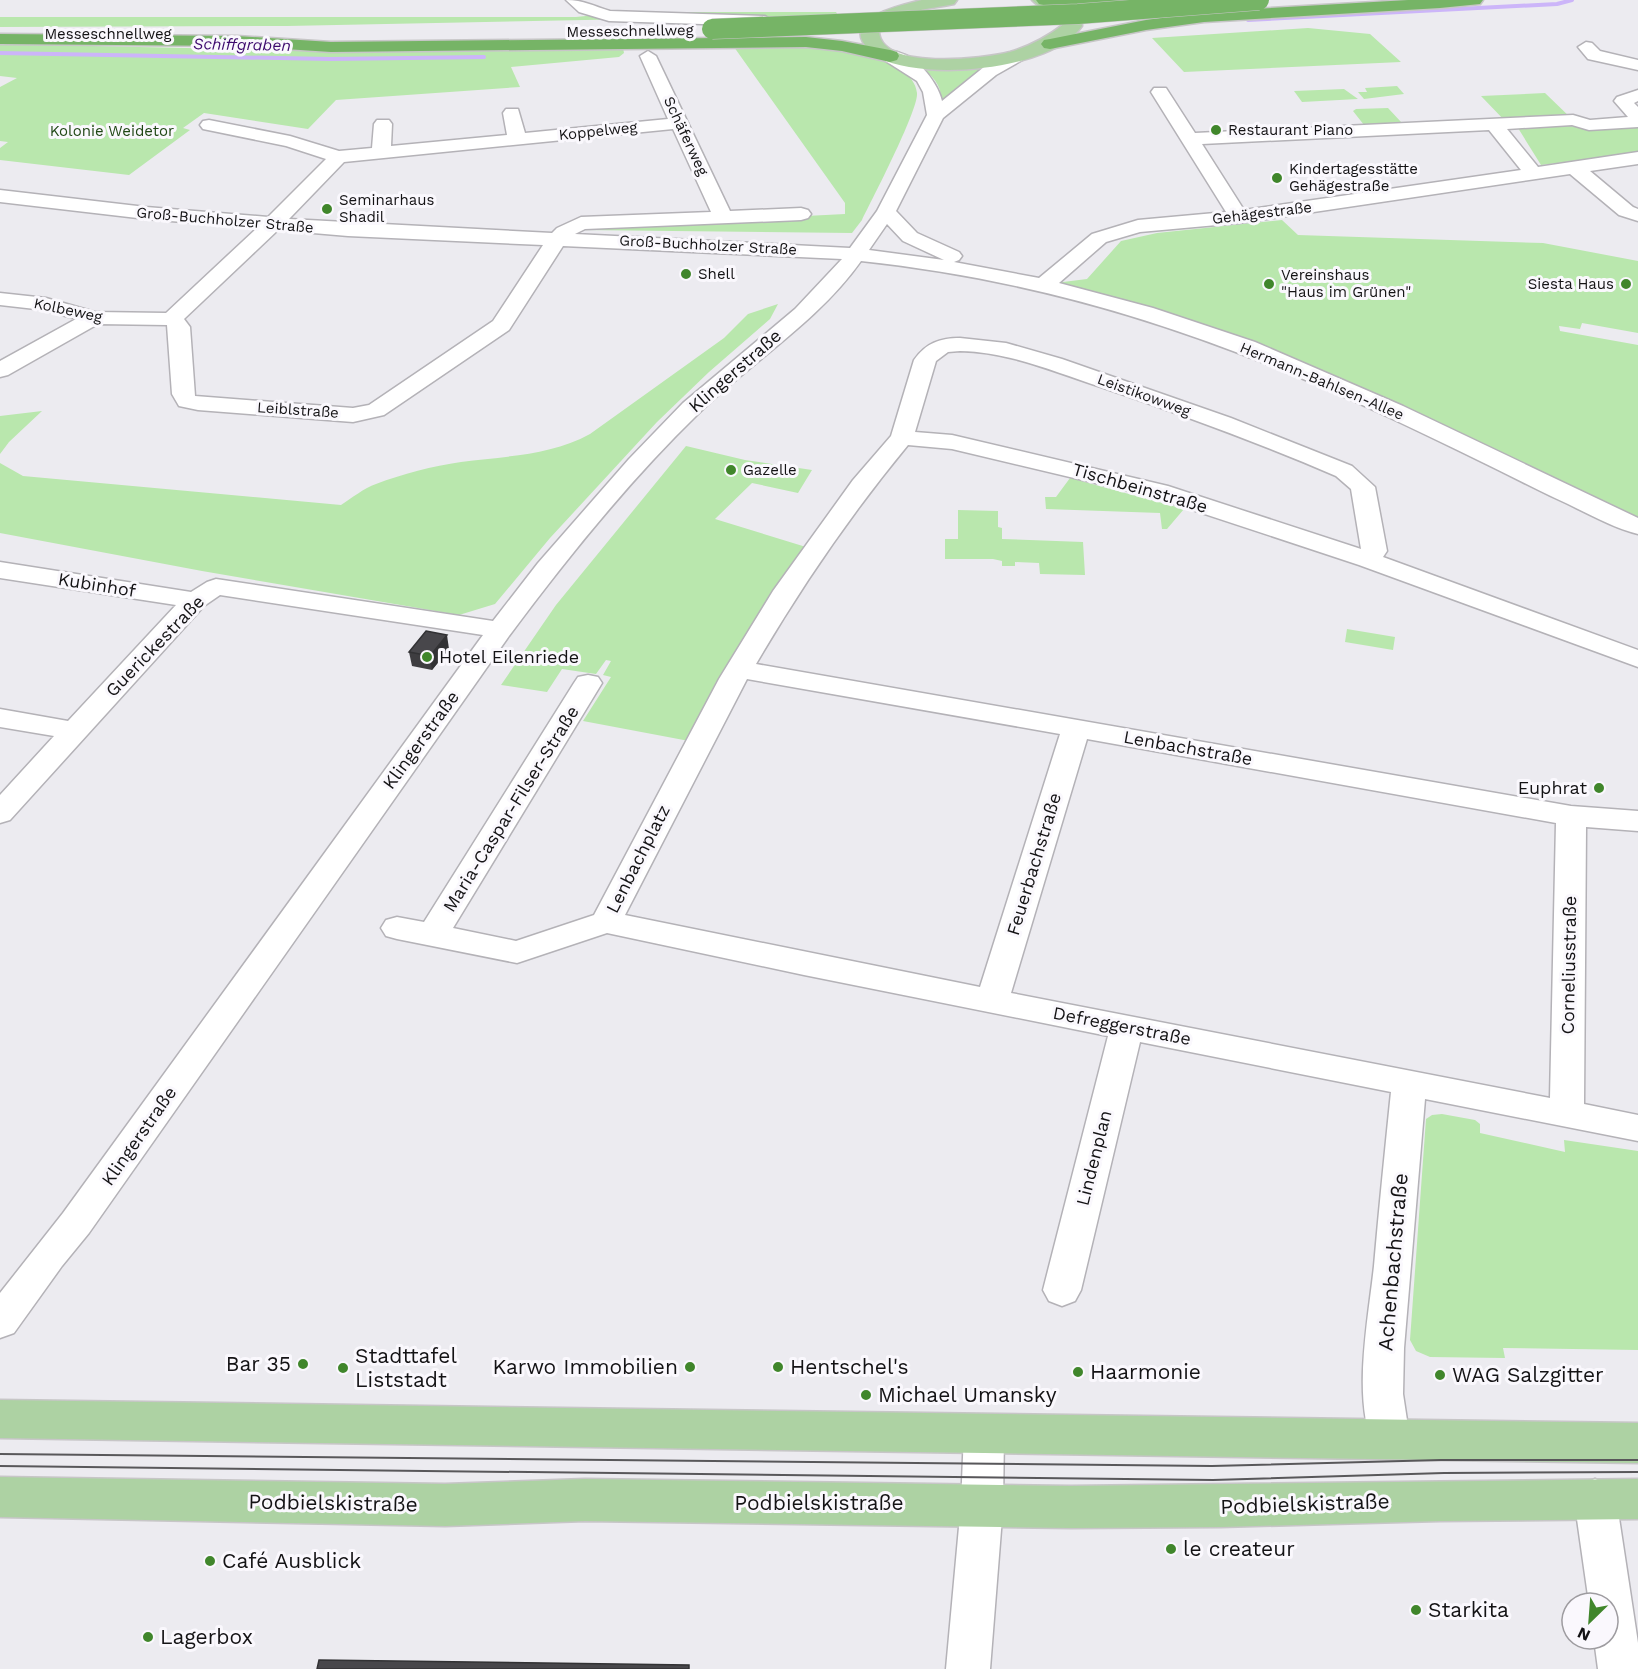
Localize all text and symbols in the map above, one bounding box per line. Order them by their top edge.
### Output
street label: Messeschnellweg [566,21,694,41]
street label: Messeschnellweg [44,25,172,43]
water label: Schiffgraben [193,34,291,55]
street label: Schäferweg [660,94,712,178]
street label: Koppelweg [558,118,638,144]
place label: Restaurant Piano [1228,121,1353,139]
park label: Kolonie Weidetor [50,122,174,140]
marker: Restaurant Piano [1209,123,1223,137]
place label: Kindertagesstätte Gehägestraße [1289,160,1418,195]
marker: Kindertagesstätte Gehägestraße [1270,171,1284,185]
place label: Seminarhaus Shadil [339,191,434,226]
street label: Gehägestraße [1211,198,1313,228]
marker: Seminarhaus Shadil [320,202,334,216]
street label: Groß-Buchholzer Straße [136,203,314,237]
street label: Groß-Buchholzer Straße [619,231,797,259]
place label: Shell [698,265,735,283]
place label: Vereinshaus "Haus im Grünen" [1281,266,1411,301]
marker: Shell [679,267,693,281]
place label: Siesta Haus [1528,275,1614,293]
marker: Vereinshaus "Haus im Grünen" [1262,277,1276,291]
marker: Siesta Haus [1619,277,1633,291]
street label: Kolbeweg [32,294,104,326]
street label: Klingerstraße [684,325,785,417]
street label: Hermann-Bahlsen-Allee [1237,338,1407,424]
street label: Leistikowweg [1095,370,1193,420]
street label: Leiblstraße [257,398,339,422]
street label: Tischbeinstraße [1070,458,1210,517]
place label: Gazelle [743,461,797,479]
marker: Gazelle [724,463,738,477]
street label: Kubinhof [57,568,138,601]
street label: Guerickestraße [101,591,208,701]
place label: Hotel Eilenriede [439,646,579,667]
marker: Hotel Eilenriede [420,650,434,664]
street label: Klingerstraße [378,687,463,793]
street label: Maria-Caspar-Filser-Straße [438,702,583,916]
street label: Lenbachstraße [1122,726,1254,769]
place label: Euphrat [1518,777,1587,798]
marker: Euphrat [1592,781,1606,795]
street label: Feuerbachstraße [1002,790,1065,938]
street label: Lenbachplatz [601,801,674,916]
street label: Corneliusstraße [1557,895,1580,1035]
street label: Defreggerstraße [1051,1002,1193,1049]
street label: Klingerstraße [97,1082,180,1189]
street label: Lindenplan [1072,1108,1116,1208]
street label: Achenbachstraße [1372,1172,1413,1352]
place label: Stadttafel Liststadt [355,1343,457,1392]
place label: Bar 35 [226,1351,291,1376]
place label: Karwo Immobilien [492,1354,678,1379]
place label: Hentschel's [790,1354,909,1379]
marker: Bar 35 [296,1357,310,1371]
place label: Haarmonie [1090,1359,1201,1384]
marker: Karwo Immobilien [683,1360,697,1374]
marker: Hentschel's [771,1360,785,1374]
marker: Stadttafel Liststadt [336,1361,350,1375]
place label: WAG Salzgitter [1452,1362,1604,1387]
marker: Haarmonie [1071,1365,1085,1379]
marker: WAG Salzgitter [1433,1368,1447,1382]
place label: Michael Umansky [878,1382,1057,1407]
marker: Michael Umansky [859,1388,873,1402]
street label: Podbielskistraße [1220,1488,1390,1519]
street label: Podbielskistraße [248,1489,418,1516]
street label: Podbielskistraße [734,1490,904,1515]
place label: le createur [1183,1536,1295,1561]
marker: le createur [1164,1542,1178,1556]
place label: Café Ausblick [222,1548,361,1573]
marker: Café Ausblick [203,1554,217,1568]
north arrow [1560,1591,1620,1651]
place label: Starkita [1428,1597,1509,1622]
marker: Starkita [1409,1603,1423,1617]
text: N [1574,1623,1593,1645]
place label: Lagerbox [160,1624,253,1649]
marker: Lagerbox [141,1630,155,1644]

